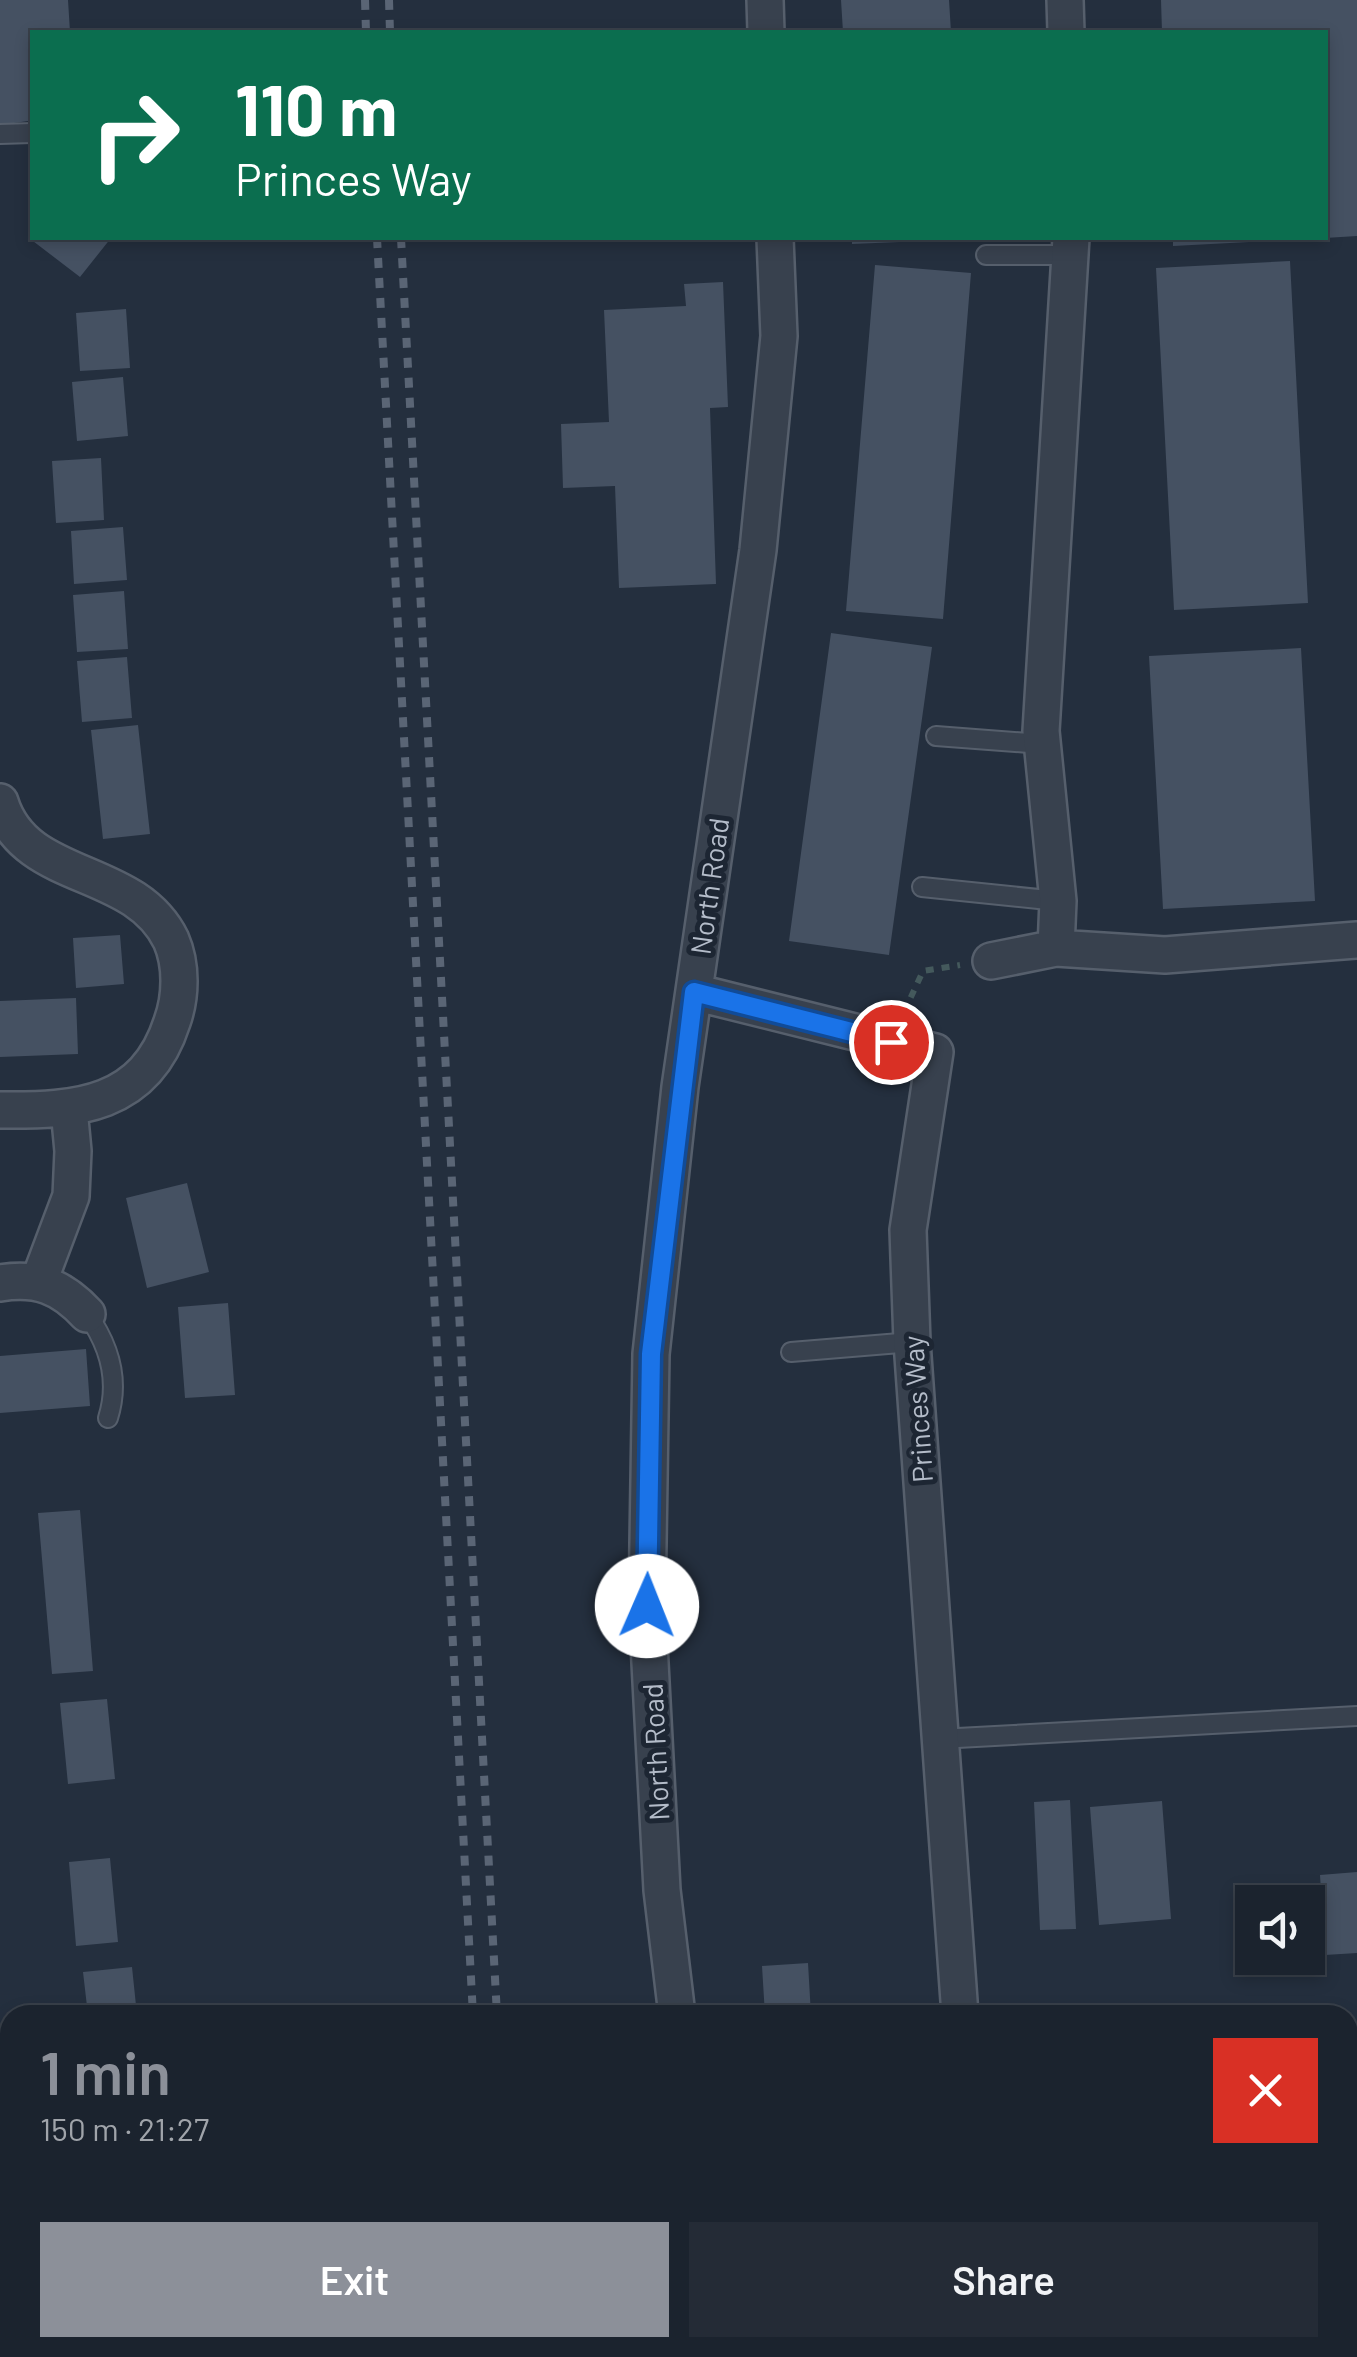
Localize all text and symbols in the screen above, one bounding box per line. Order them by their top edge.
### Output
text: 110 m [235,66,397,150]
icon: right [70,70,200,200]
text: Princes Way [235,151,472,205]
street label: North Road [683,816,735,956]
pin [849,1000,934,1085]
icon: arrive [864,1015,919,1070]
street label: Princes Way [895,1334,939,1484]
position arrow [595,1554,699,1658]
street label: North Road [634,1682,676,1822]
map controls [1235,1885,1325,1975]
button: sound [1235,1885,1325,1975]
text: 1 min [40,2035,171,2107]
button: close [1213,2038,1318,2143]
text: 150 m · 21:27 [40,2109,209,2147]
button: Exit [40,2222,669,2337]
button: Share [689,2222,1318,2337]

